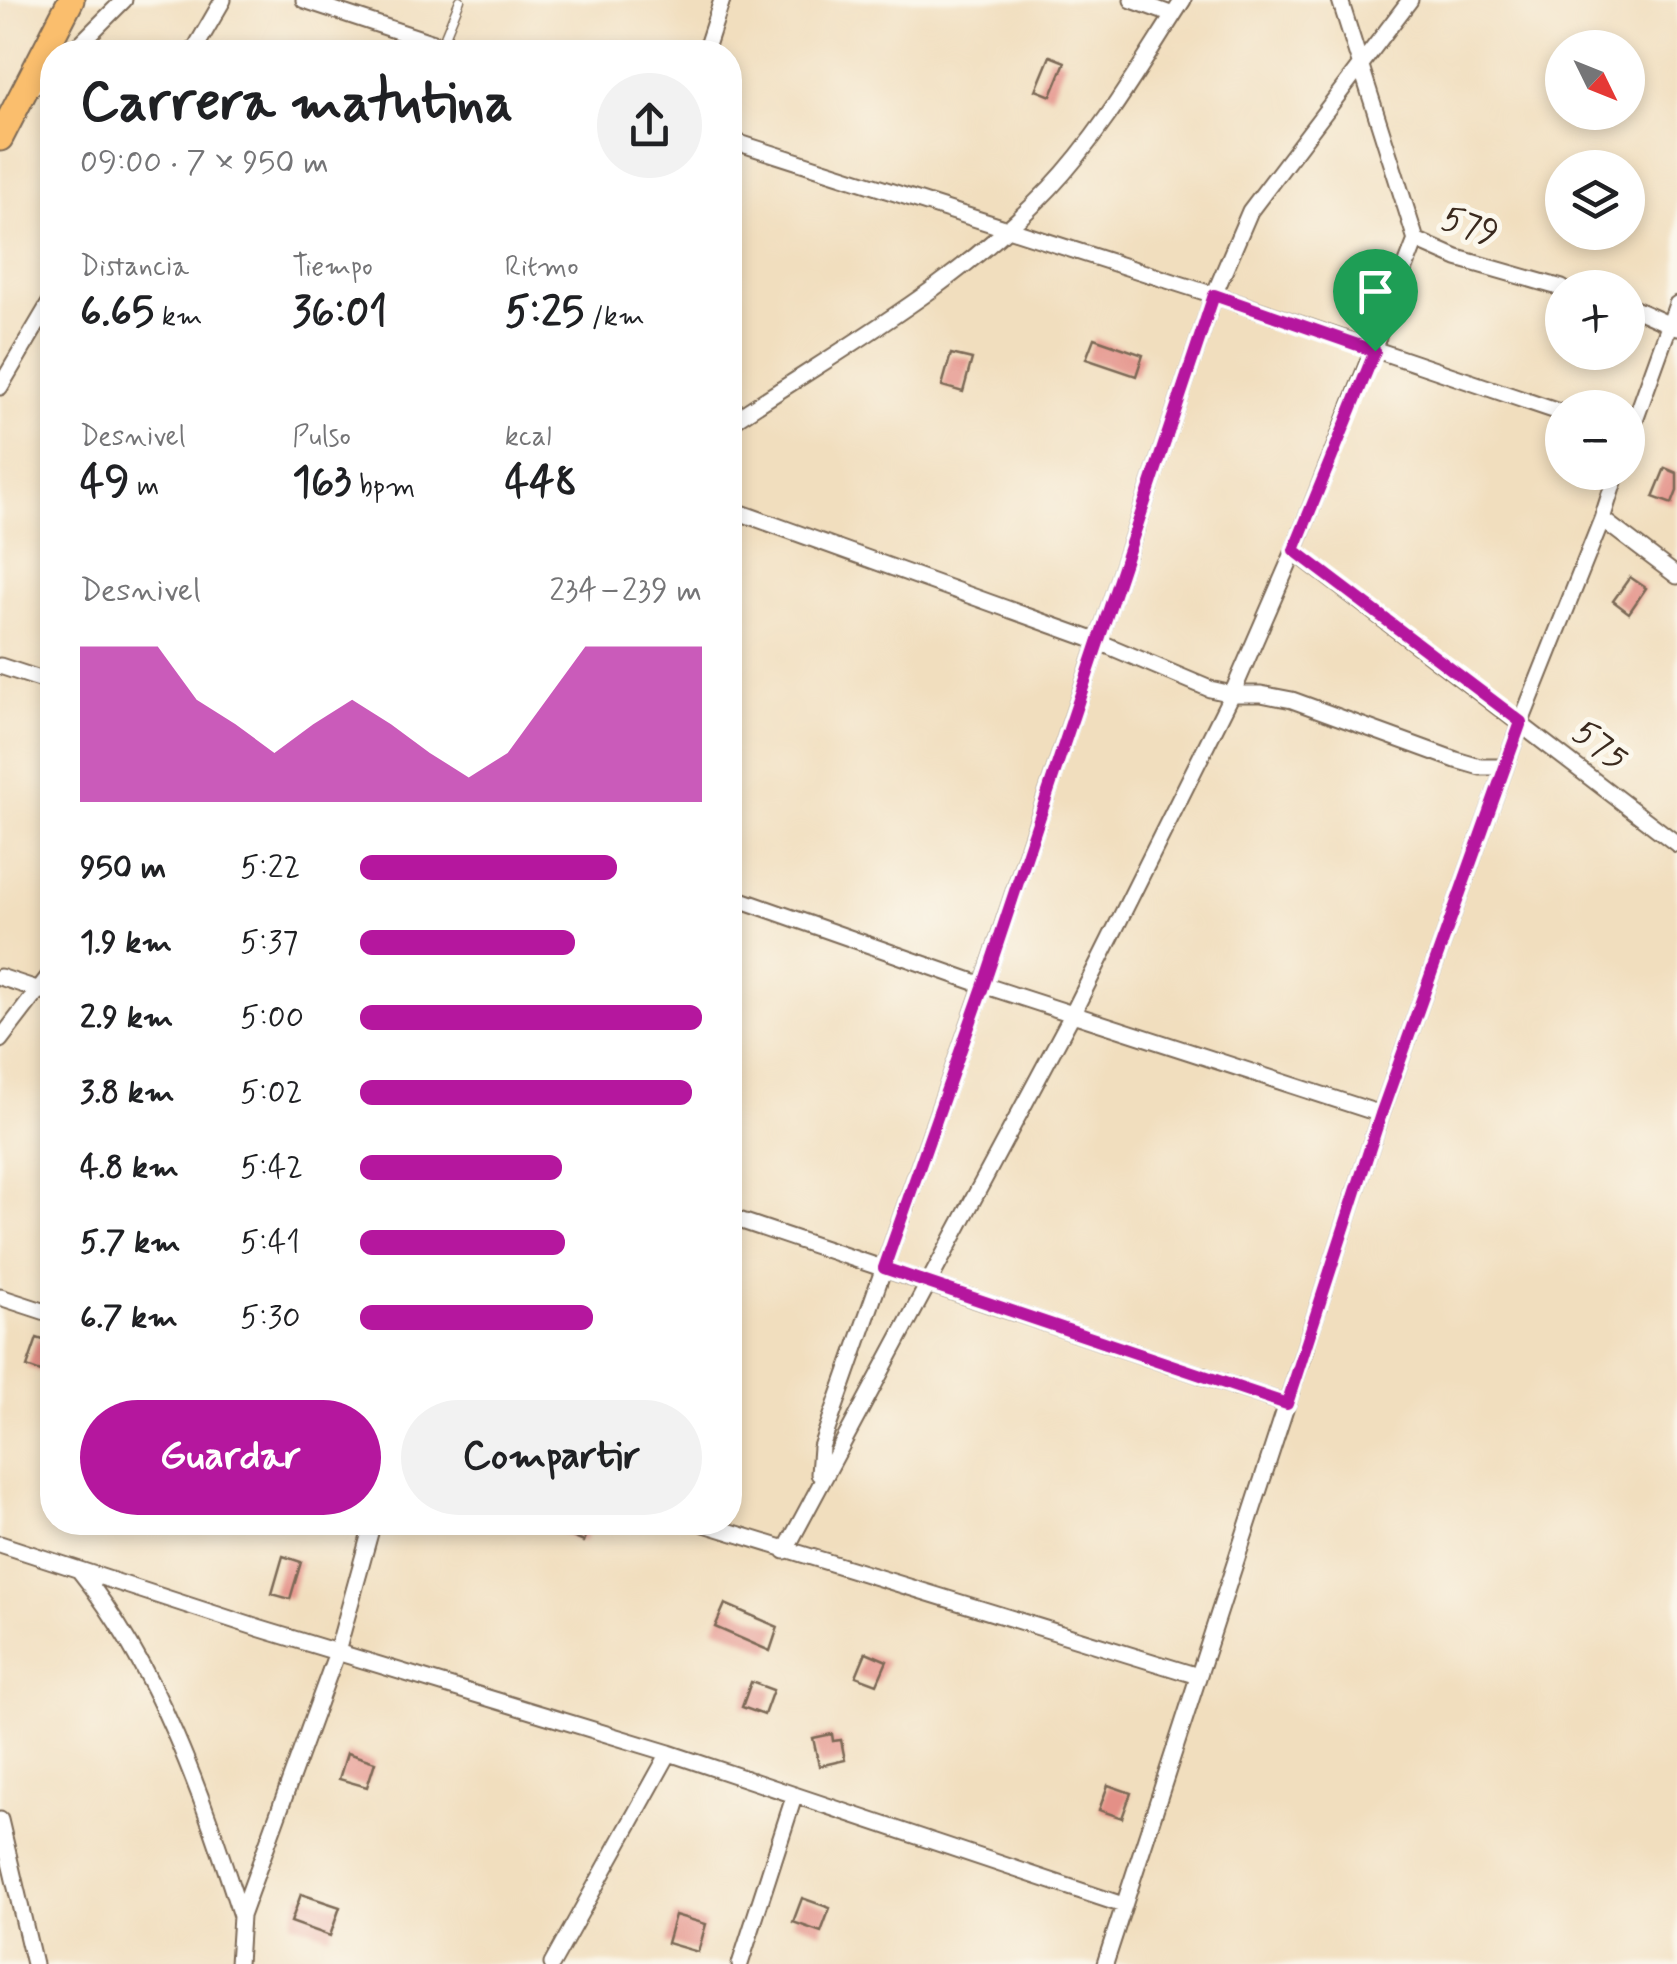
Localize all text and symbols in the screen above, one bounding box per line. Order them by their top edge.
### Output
north arrow [1545,30,1645,130]
map controls [1545,30,1645,490]
text: Carrera matutina [80,68,513,140]
button: share [597,73,702,178]
text: 09:00 · 7 × 950 m [80,142,329,184]
button: layers [1545,150,1645,250]
street label: 579 [1435,196,1505,258]
text: Distancia [80,249,189,286]
text: Tiempo [292,249,373,286]
text: Ritmo [505,249,579,286]
pin [1333,249,1418,352]
icon: arrive [1348,264,1403,319]
button: + [1545,270,1645,370]
text: 6.65 [80,286,154,341]
text: 36:01 [292,286,387,341]
text: 5:25 [505,286,584,341]
text: km [154,299,203,336]
text: /km [584,299,645,336]
button: − [1545,390,1645,490]
text: Desnivel [80,419,186,456]
text: Pulso [292,419,351,456]
text: kcal [505,419,552,456]
text: 49 [80,456,129,511]
text: 163 [292,456,351,511]
text: 448 [505,456,577,511]
text: m [129,469,159,506]
text: bpm [351,469,415,506]
text: Desnivel [80,570,201,612]
text: 234–239 m [549,570,702,612]
street label: 575 [1563,710,1637,782]
text: 950 m [80,847,166,889]
text: 5:22 [240,847,300,889]
text: 1.9 km [80,922,172,964]
text: 5:37 [240,922,298,964]
text: 2.9 km [80,997,173,1039]
text: 5:00 [240,997,304,1039]
text: 3.8 km [80,1072,175,1114]
text: 5:02 [240,1072,303,1114]
text: 4.8 km [80,1147,179,1189]
text: 5:42 [240,1147,303,1189]
text: 5.7 km [80,1222,181,1264]
text: 5:41 [240,1222,300,1264]
text: 6.7 km [80,1297,178,1339]
text: 5:30 [240,1297,301,1339]
button: Guardar [80,1400,381,1515]
button: Compartir [401,1400,702,1515]

